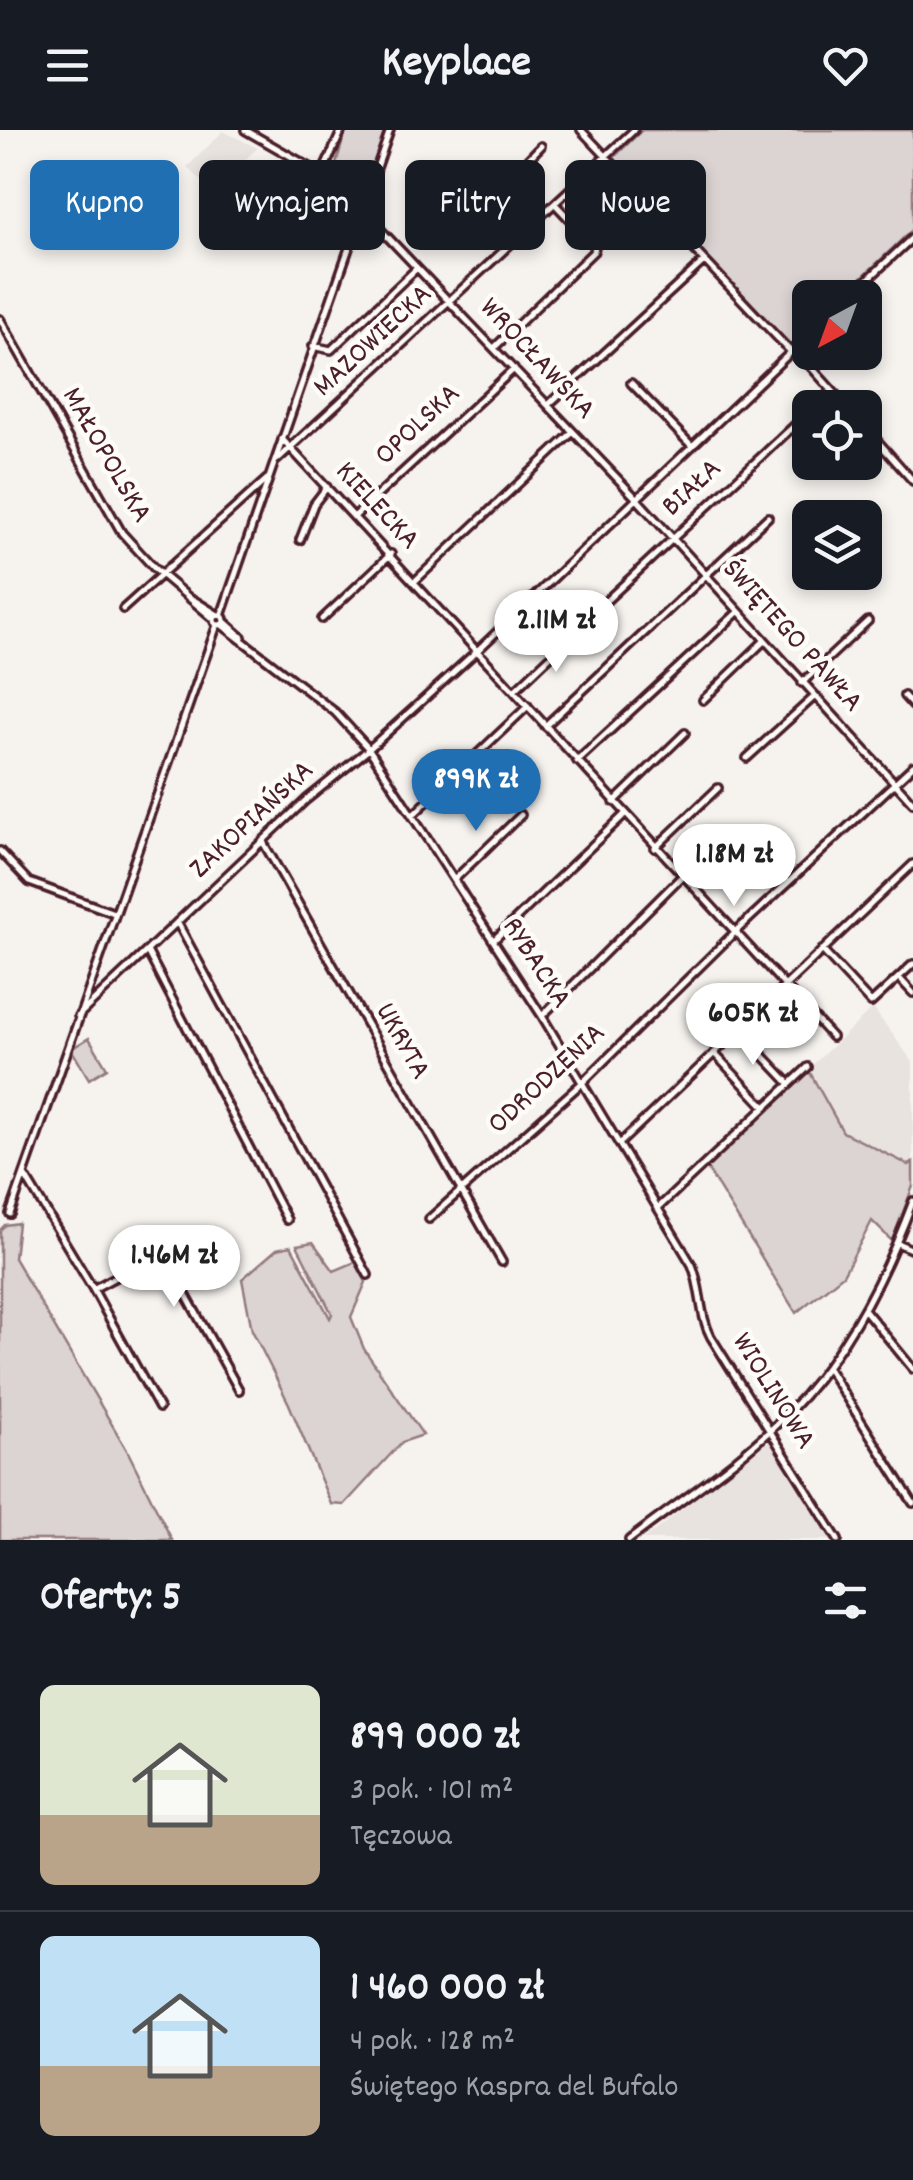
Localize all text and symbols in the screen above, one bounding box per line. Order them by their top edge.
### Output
text: Keyplace [382,33,531,97]
icon: menu [40,38,95,93]
icon: heart [818,38,873,93]
chip: Kupno [30,160,179,250]
chip: Wynajem [199,160,385,250]
chip: Filtry [405,160,545,250]
chip: Nowe [565,160,706,250]
street label: MAZOWIECKA [305,275,443,409]
north arrow [792,280,882,370]
map controls [792,280,882,590]
street label: WROCŁAWSKA [468,289,604,431]
street label: OPOLSKA [366,375,472,477]
street label: MAŁOPOLSKA [49,380,161,532]
button: locate [792,390,882,480]
street label: BIAŁA [653,450,733,528]
street label: KIELECKA [324,453,428,561]
button: layers [792,500,882,590]
street label: ŚWIĘTEGO PAWŁA [710,551,872,723]
pin: 2.11M zł [453,590,659,675]
text: 2.11M zł [516,599,596,645]
pin: 899K zł [384,749,568,834]
street label: ZAKOPIAŃSKA [181,752,325,890]
text: 899K zł [434,758,518,804]
pin: 1.18M zł [631,824,837,909]
text: 1.18M zł [695,833,773,879]
street label: RYBACKA [489,910,581,1018]
pin: 605K zł [661,983,845,1068]
text: 605K zł [708,992,798,1038]
street label: UKRYTA [362,996,440,1088]
street label: ODRODZENIA [479,1014,617,1146]
pin: 1.46M zł [71,1225,277,1310]
text: 1.46M zł [130,1234,218,1280]
street label: WIOLINOWA [719,1325,825,1459]
text: Oferty: 5 [40,1570,182,1630]
icon: filters [818,1573,873,1628]
text: 899 000 zł [350,1709,520,1769]
icon: home [120,1725,240,1845]
text: 3 pok. · 101 m² [350,1769,513,1815]
text: Tęczowa [350,1815,452,1861]
text: 1 460 000 zł [350,1960,544,2020]
icon: home [120,1976,240,2096]
text: 4 pok. · 128 m² [350,2020,515,2066]
text: Świętego Kaspra del Bufalo [350,2066,679,2112]

